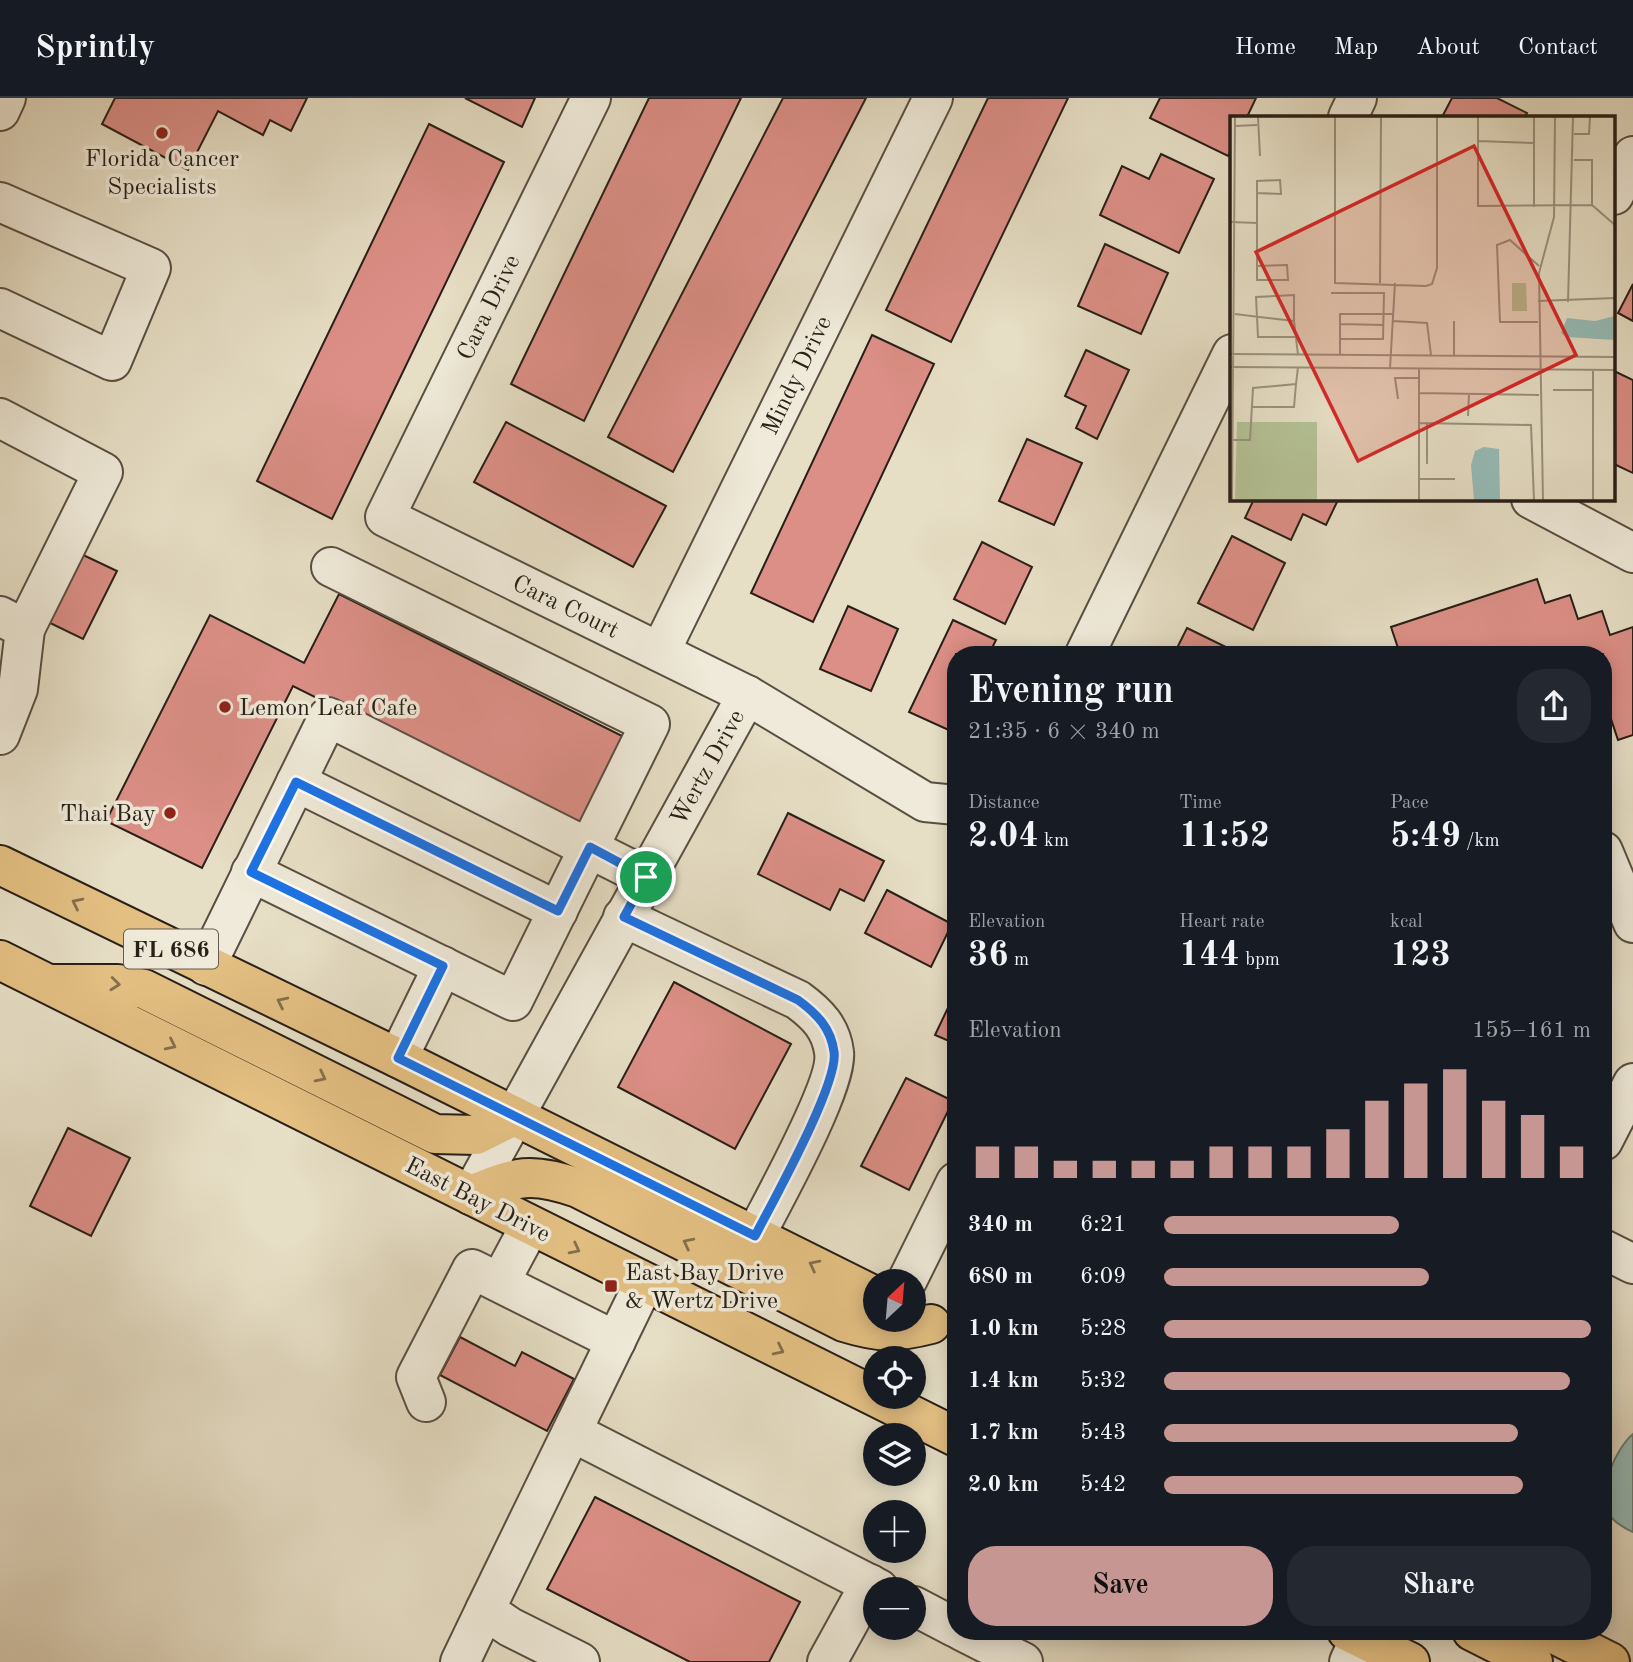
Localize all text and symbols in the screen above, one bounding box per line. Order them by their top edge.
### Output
text: Sprintly [35,32,155,65]
text: Home [1235,36,1296,60]
text: Map [1334,36,1378,60]
text: About [1416,36,1480,60]
text: Contact [1518,36,1598,60]
inset map [1230,116,1616,500]
marker: Florida Cancer Specialists [154,125,170,141]
place label: Florida Cancer Specialists [85,148,239,200]
street label: Cara Drive [454,251,526,364]
street label: Mindy Drive [759,313,837,439]
street label: Cara Court [508,572,622,644]
button: share [1517,669,1591,743]
text: Evening run [968,673,1174,711]
place label: Lemon Leaf Cafe [239,697,417,721]
marker: Lemon Leaf Cafe [217,699,233,715]
street label: Wertz Drive [667,706,750,830]
text: 21:35 · 6 × 340 m [968,720,1160,743]
text: Distance [968,794,1040,813]
text: Time [1179,794,1222,813]
text: Pace [1390,794,1429,813]
place label: Thai Bay [60,803,156,827]
marker: Thai Bay [162,805,178,821]
text: 2.04 [968,819,1039,854]
text: 11:52 [1179,819,1270,854]
text: 5:49 [1390,819,1461,854]
text: km [1039,832,1069,851]
text: /km [1461,832,1500,851]
pin [616,847,676,907]
icon: arrive [627,858,665,896]
one-way arrow [72,897,84,911]
text: Elevation [968,913,1045,932]
text: Heart rate [1179,913,1264,932]
text: kcal [1390,913,1423,932]
road number: FL 686 [124,930,218,968]
text: 36 [968,938,1009,973]
text: 144 [1179,938,1240,973]
text: 123 [1390,938,1451,973]
text: m [1009,951,1029,970]
text: bpm [1240,951,1280,970]
one-way arrow [110,976,121,991]
one-way arrow [277,996,289,1010]
text: Elevation [968,1019,1062,1042]
text: 155–161 m [1472,1019,1591,1042]
one-way arrow [164,1037,176,1051]
one-way arrow [314,1069,326,1083]
street label: East Bay Drive [401,1154,553,1248]
text: 340 m [968,1213,1033,1236]
text: 6:21 [1080,1213,1126,1236]
one-way arrow [683,1238,695,1252]
one-way arrow [568,1240,580,1254]
one-way arrow [809,1260,821,1274]
place label: East Bay Drive & Wertz Drive [625,1262,784,1314]
text: 680 m [968,1265,1033,1288]
text: 6:09 [1080,1265,1126,1288]
north arrow [863,1269,926,1332]
map controls [863,1269,926,1640]
marker: East Bay Drive & Wertz Drive [603,1278,619,1294]
text: 1.0 km [968,1317,1039,1340]
text: 5:28 [1080,1317,1126,1340]
one-way arrow [772,1341,784,1355]
button: locate [863,1346,926,1409]
text: 1.4 km [968,1369,1039,1392]
text: 5:32 [1080,1369,1126,1392]
text: 1.7 km [968,1421,1039,1444]
text: 5:43 [1080,1421,1126,1444]
button: layers [863,1423,926,1486]
text: 2.0 km [968,1473,1039,1496]
text: 5:42 [1080,1473,1126,1496]
button: + [863,1500,926,1563]
button: Save [968,1546,1273,1626]
button: Share [1287,1546,1591,1626]
button: − [863,1577,926,1640]

